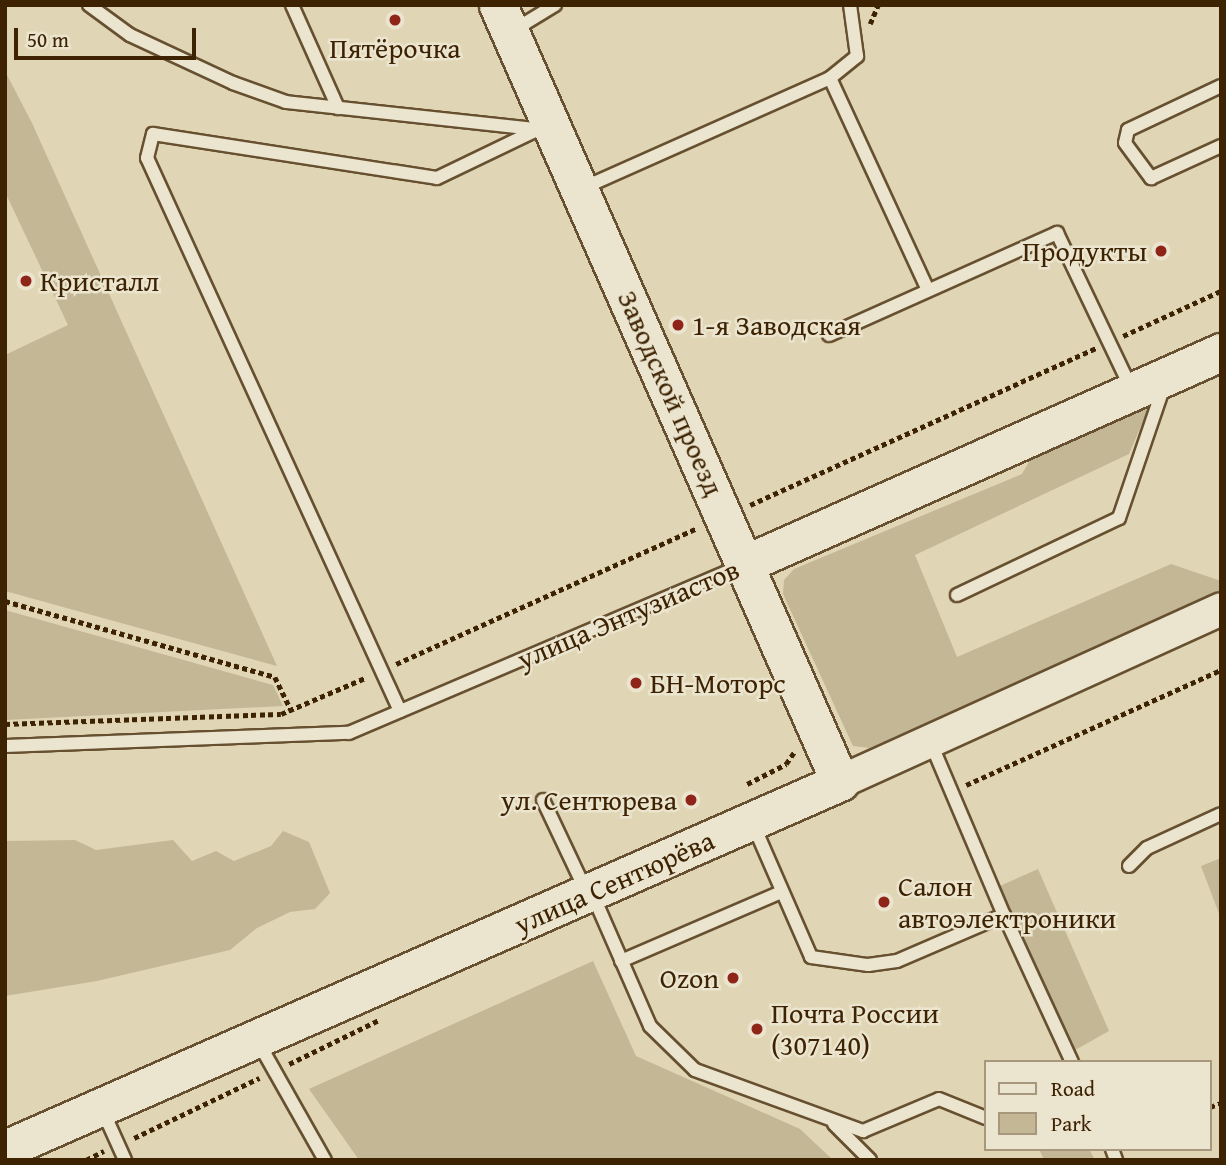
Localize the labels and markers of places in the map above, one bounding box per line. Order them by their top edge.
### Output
marker: Пятёрочка [387,12,403,28]
place label: Пятёрочка [329,31,461,65]
place label: Продукты [1022,234,1147,268]
marker: Продукты [1153,243,1169,259]
place label: Кристалл [40,264,159,298]
marker: Кристалл [18,273,34,289]
place label: 1-я Заводская [692,308,861,342]
marker: 1-я Заводская [670,317,686,333]
place label: БН-Моторс [650,666,786,700]
marker: БН-Моторс [628,675,644,691]
place label: ул. Сентюрева [501,783,677,817]
marker: ул. Сентюрева [683,792,699,808]
place label: Салон автоэлектроники [898,869,1116,935]
marker: Салон автоэлектроники [876,894,892,910]
place label: Ozon [660,961,719,995]
marker: Ozon [725,970,741,986]
place label: Почта России (307140) [771,996,939,1062]
marker: Почта России (307140) [749,1021,765,1037]

